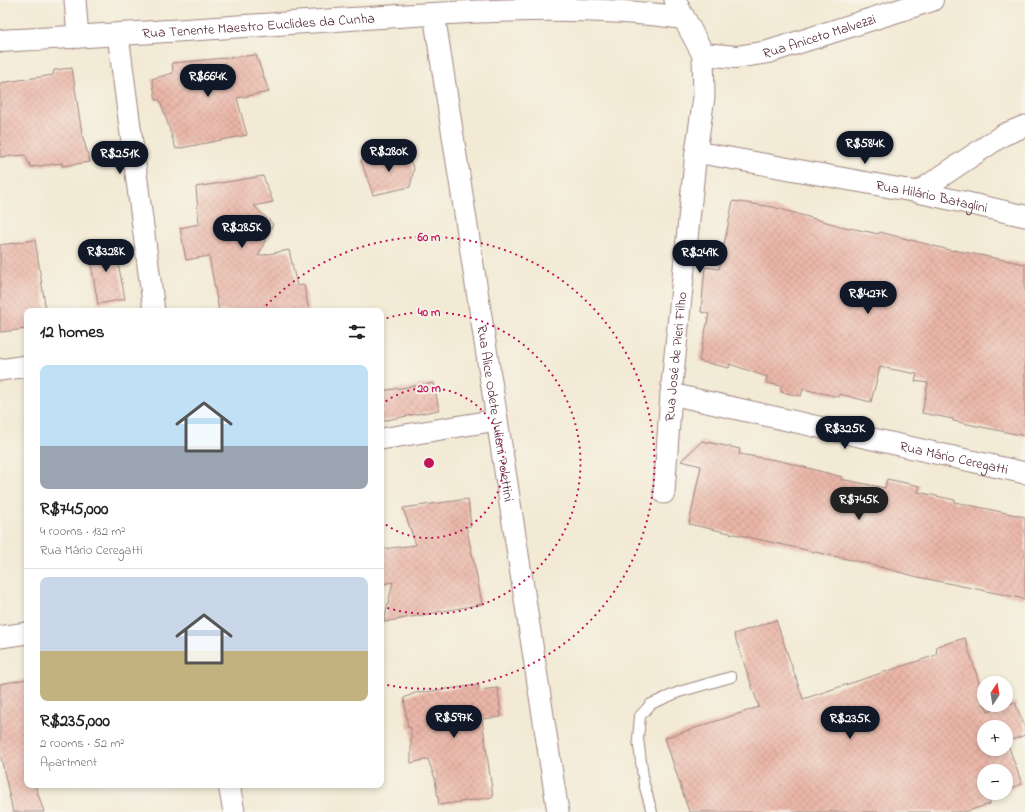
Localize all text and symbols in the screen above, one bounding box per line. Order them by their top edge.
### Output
street label: Rua Tenente Maestro Euclides da Cunha [142,8,376,45]
street label: Rua Aniceto Malvezzi [761,9,879,65]
pin: R$664K [175,64,241,98]
text: R$664K [189,67,227,86]
pin: R$584K [832,131,898,165]
text: R$584K [845,134,885,153]
pin: R$280K [356,139,422,173]
pin: R$251K [87,141,153,175]
text: R$280K [370,142,408,161]
text: R$251K [100,144,140,163]
street label: Rua Hilário Bataglini [874,176,990,219]
pin: R$285K [209,215,275,249]
text: R$285K [222,218,262,237]
text: 60 m [417,229,441,247]
pin: R$328K [73,239,139,273]
pin: R$249K [667,240,733,274]
text: R$328K [87,242,125,261]
text: R$249K [681,243,719,262]
pin: R$427K [835,281,901,315]
text: R$427K [849,284,887,303]
street label: Rua José de Pieri Filho [660,291,693,422]
text: 40 m [417,304,441,322]
text: 12 homes [40,320,104,345]
icon: filters [346,321,368,343]
street label: Rua Alice Odete Juliani Polettini [470,324,519,503]
text: 20 m [416,380,441,398]
icon: home [168,391,240,463]
pin: R$325K [812,416,878,450]
text: R$325K [825,419,865,438]
street label: Rua Mário Ceregatti [898,436,1010,481]
centre of rings [422,456,436,470]
pin: R$745K [826,487,892,521]
text: R$745K [839,490,879,509]
text: R$745,000 [40,497,108,522]
text: 4 rooms · 132 m² [40,522,125,541]
text: Rua Mário Ceregatti [40,541,142,560]
icon: home [168,603,240,675]
north arrow [977,676,1013,712]
map controls [977,676,1013,800]
pin: R$597K [421,705,487,739]
pin: R$235K [817,706,883,740]
text: R$597K [435,708,473,727]
text: R$235,000 [40,709,110,734]
text: R$235K [830,709,870,728]
button: + [977,720,1013,756]
text: 2 rooms · 52 m² [40,734,124,753]
text: Apartment [40,753,97,772]
button: − [977,764,1013,800]

